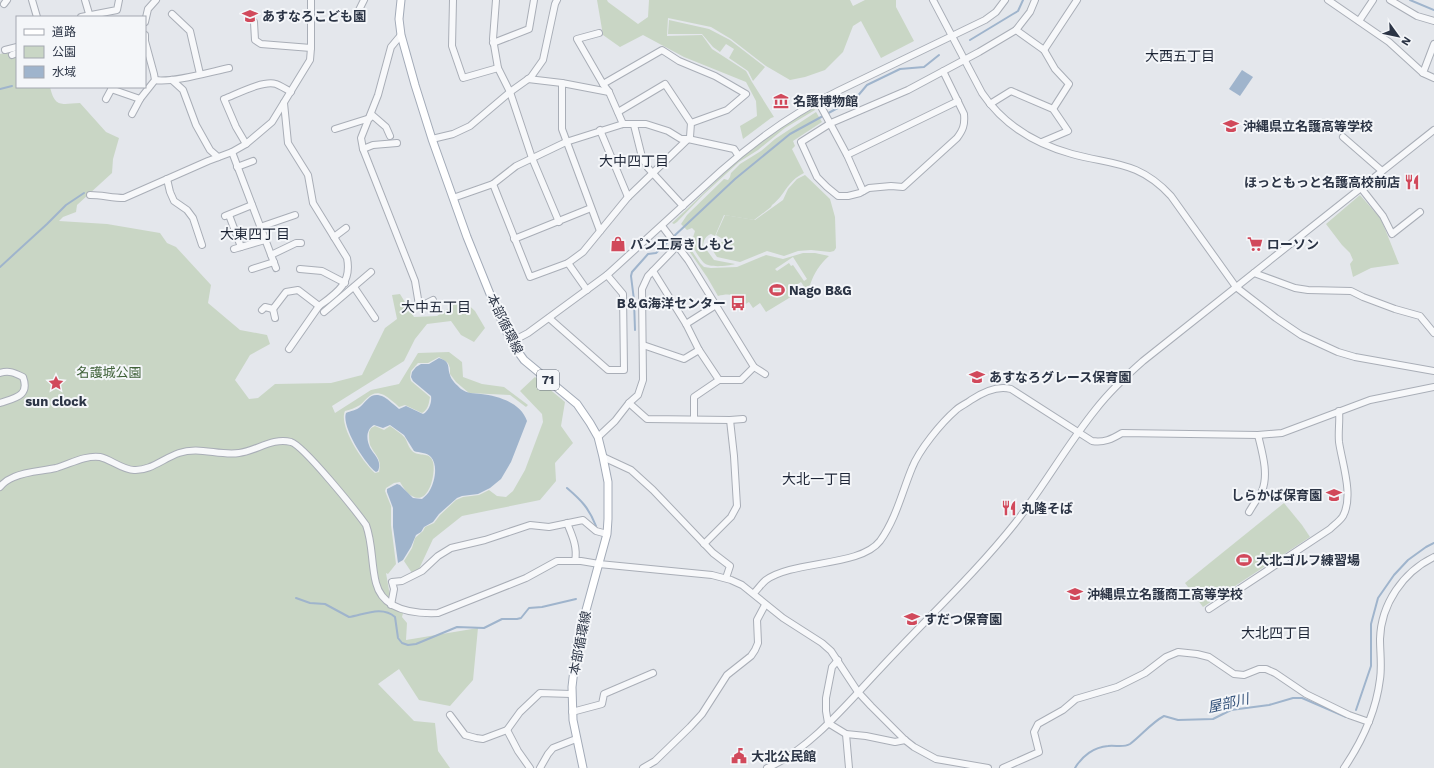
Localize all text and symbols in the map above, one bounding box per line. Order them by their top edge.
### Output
school or university icon: あすなろこども園 [241,7,259,25]
place label: あすなろこども園 [262,9,366,24]
legend [16,16,146,88]
north arrow [1378,16,1418,56]
text: 道路 [52,25,76,39]
text: N [1398,34,1414,48]
text: 公園 [52,45,76,59]
district label: 大西五丁目 [1145,48,1215,64]
text: 水域 [52,65,76,79]
museum icon: 名護博物館 [772,92,790,110]
place label: 名護博物館 [793,94,858,109]
school or university icon: 沖縄県立名護高等学校 [1222,117,1240,135]
place label: 沖縄県立名護高等学校 [1243,119,1373,134]
district label: 大中四丁目 [599,153,669,169]
restaurant icon: ほっともっと名護高校前店 [1403,173,1421,191]
place label: ほっともっと名護高校前店 [1244,175,1400,190]
district label: 大東四丁目 [220,226,290,242]
shop icon: パン工房きしもと [609,235,627,253]
supermarket icon: ローソン [1246,235,1264,253]
place label: パン工房きしもと [630,237,734,252]
place label: ローソン [1267,237,1319,252]
sports icon: Nago B&G [768,281,786,299]
place label: Nago B&G [789,283,852,298]
street label: 本部循環線 [484,291,526,357]
bus stop icon: B＆G海洋センター [729,294,747,312]
place label: B＆G海洋センター [617,296,726,311]
district label: 大中五丁目 [401,299,471,315]
park label: 名護城公園 [76,365,142,380]
school or university icon: あすなろグレース保育園 [968,368,986,386]
road number: 71 [537,370,559,390]
place label: あすなろグレース保育園 [989,370,1131,385]
place icon: sun clock [47,374,65,392]
place label: sun clock [25,394,88,409]
district label: 大北一丁目 [782,471,852,487]
school or university icon: しらかば保育園 [1325,486,1343,504]
place label: しらかば保育園 [1231,488,1322,503]
restaurant icon: 丸隆そば [1000,499,1018,517]
place label: 丸隆そば [1021,501,1073,516]
sports icon: 大北ゴルフ練習場 [1235,551,1253,569]
place label: 大北ゴルフ練習場 [1256,553,1360,568]
school or university icon: 沖縄県立名護商工高等学校 [1066,585,1084,603]
place label: 沖縄県立名護商工高等学校 [1087,587,1243,602]
street label: 本部循環線 [566,610,594,676]
school or university icon: すだつ保育園 [903,610,921,628]
place label: すだつ保育園 [924,612,1002,627]
district label: 大北四丁目 [1241,625,1311,641]
water label: 屋部川 [1206,690,1252,716]
public building icon: 大北公民館 [730,747,748,765]
place label: 大北公民館 [751,749,816,764]

